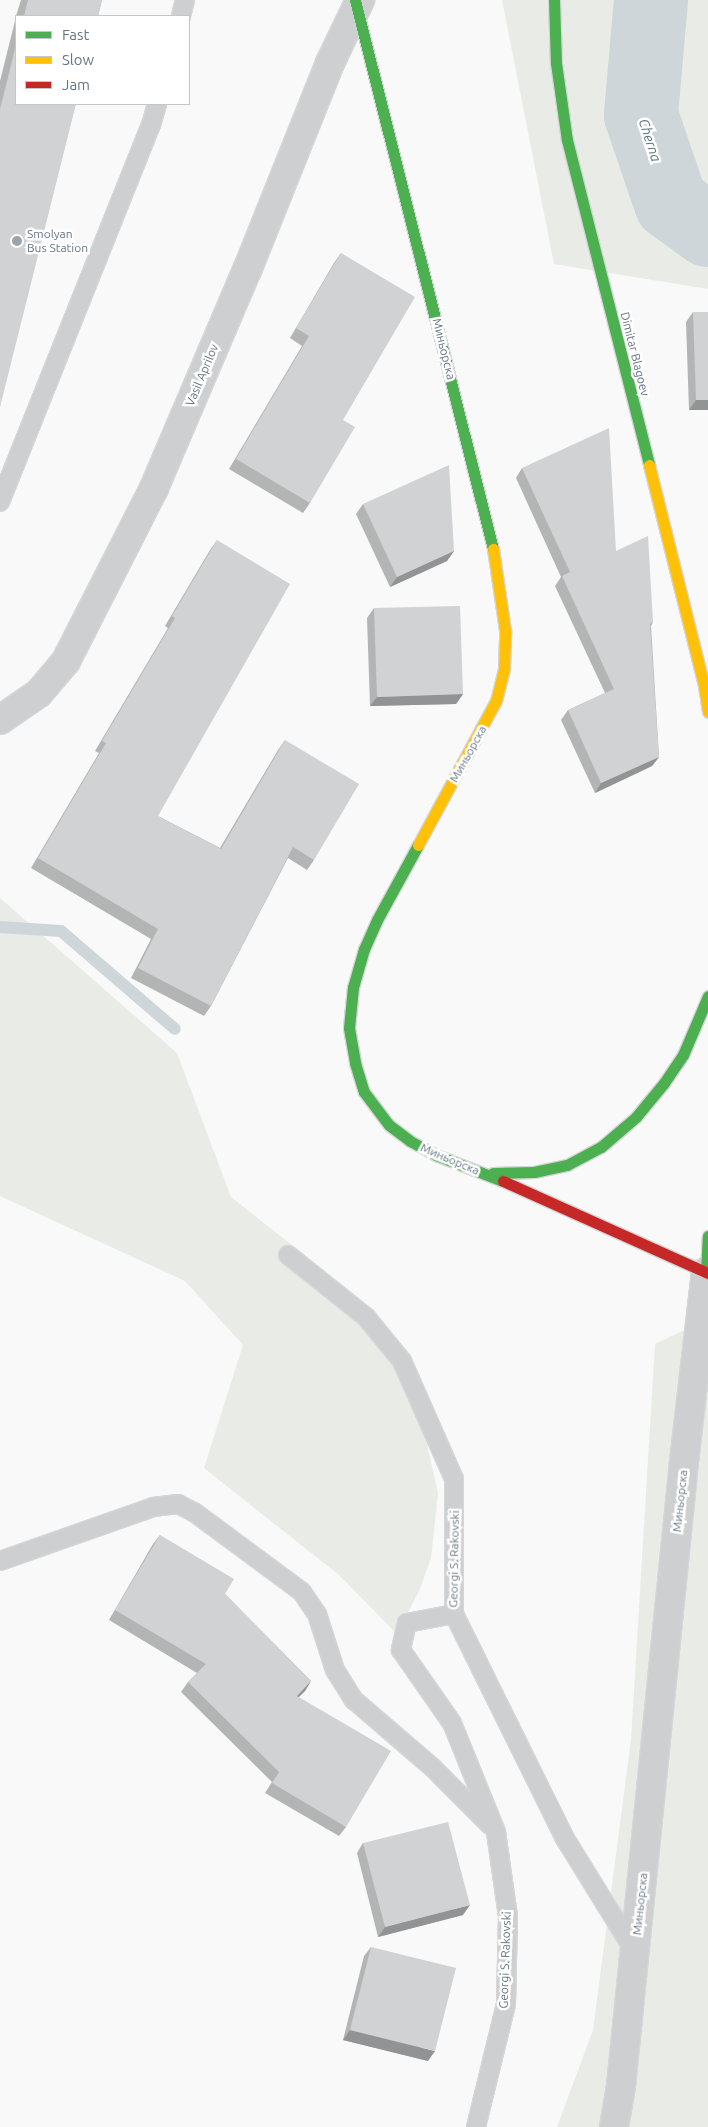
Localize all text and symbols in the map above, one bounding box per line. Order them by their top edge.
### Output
legend [15,15,190,105]
text: Fast [62,26,89,43]
text: Slow [62,51,94,68]
text: Jam [62,76,90,93]
water label: Cherna [635,116,665,164]
place label: Smolyan Bus Station [27,227,88,255]
marker: Smolyan Bus Station [11,235,23,247]
street label: Dimitar Blagoev [618,310,652,398]
street label: Миньорска [429,317,459,381]
street label: Vasil Aprilov [183,342,221,408]
street label: Миньорска [447,723,489,785]
street label: Миньорска [418,1140,482,1178]
street label: Миньорска [670,1469,690,1533]
street label: Georgi S. Rakovski [446,1510,462,1608]
street label: Миньорска [630,1872,650,1936]
street label: Georgi S. Rakovski [496,1911,514,2009]

